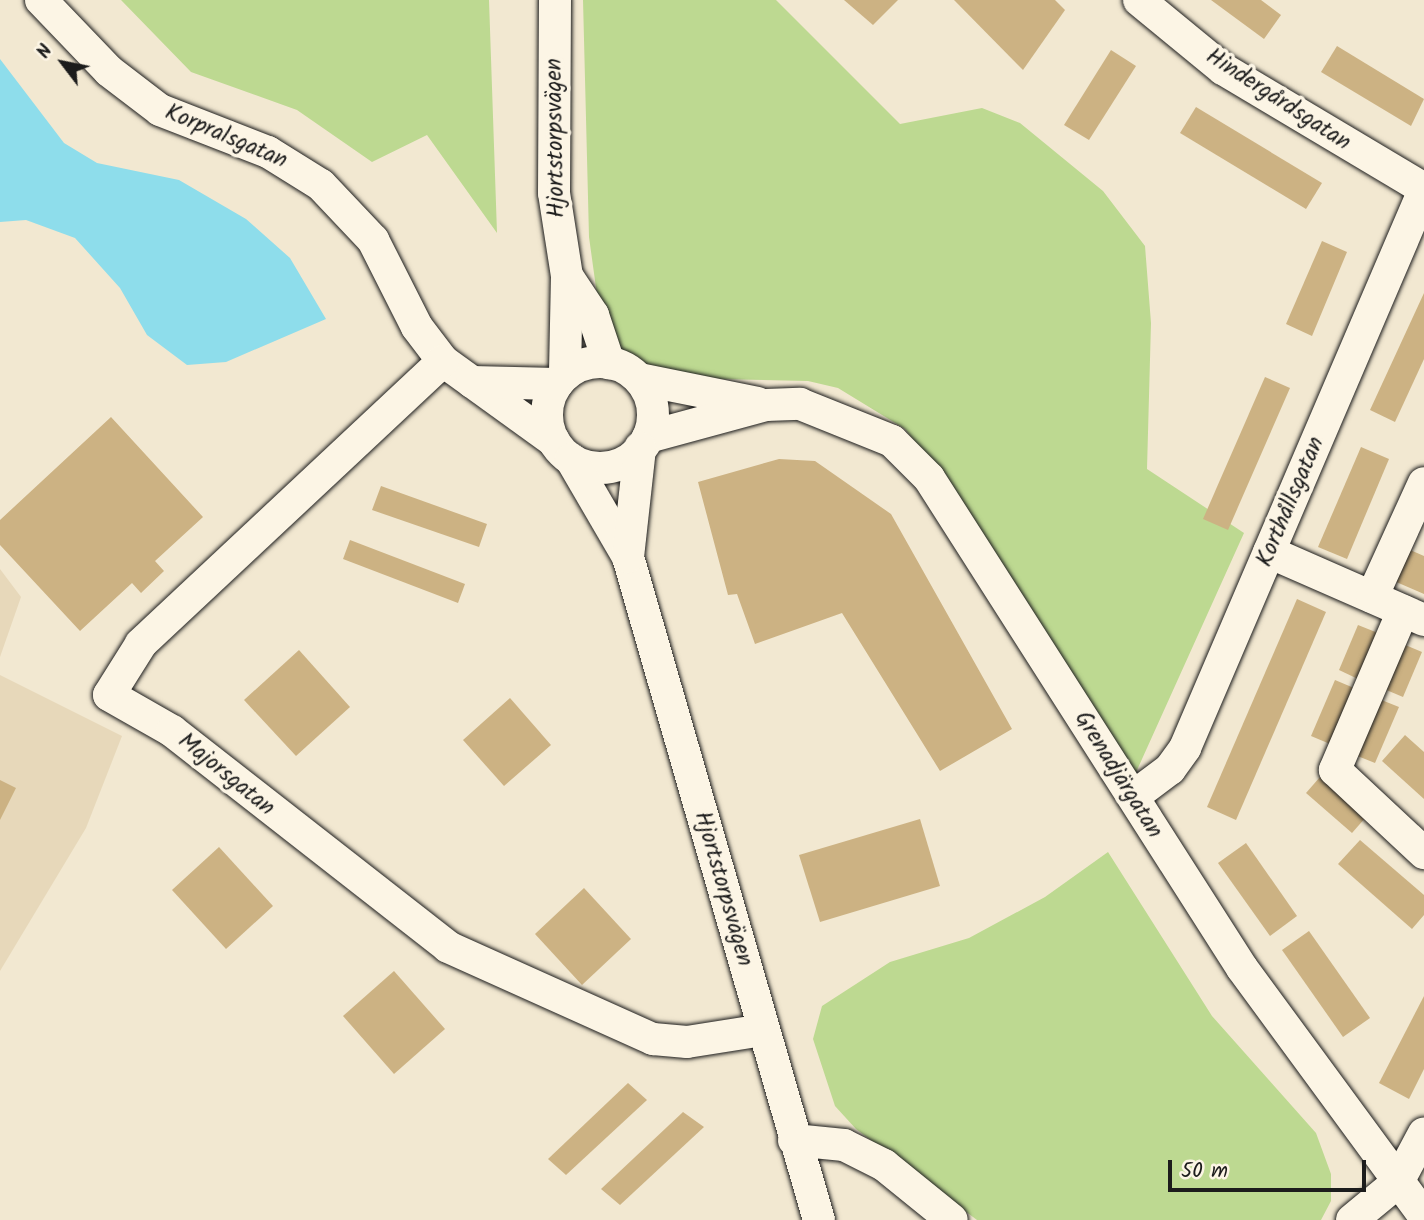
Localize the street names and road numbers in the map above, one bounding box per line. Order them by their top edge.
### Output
street label: Hindergårdsgatan [1200,43,1356,157]
street label: Hjortstorpsvägen [541,58,571,218]
street label: Korpralsgatan [161,99,291,175]
street label: Korthållsgatan [1251,433,1331,571]
street label: Grenadjärgatan [1068,706,1168,844]
street label: Majorsgatan [172,728,280,822]
street label: Hjortstorpsvägen [688,808,758,970]

